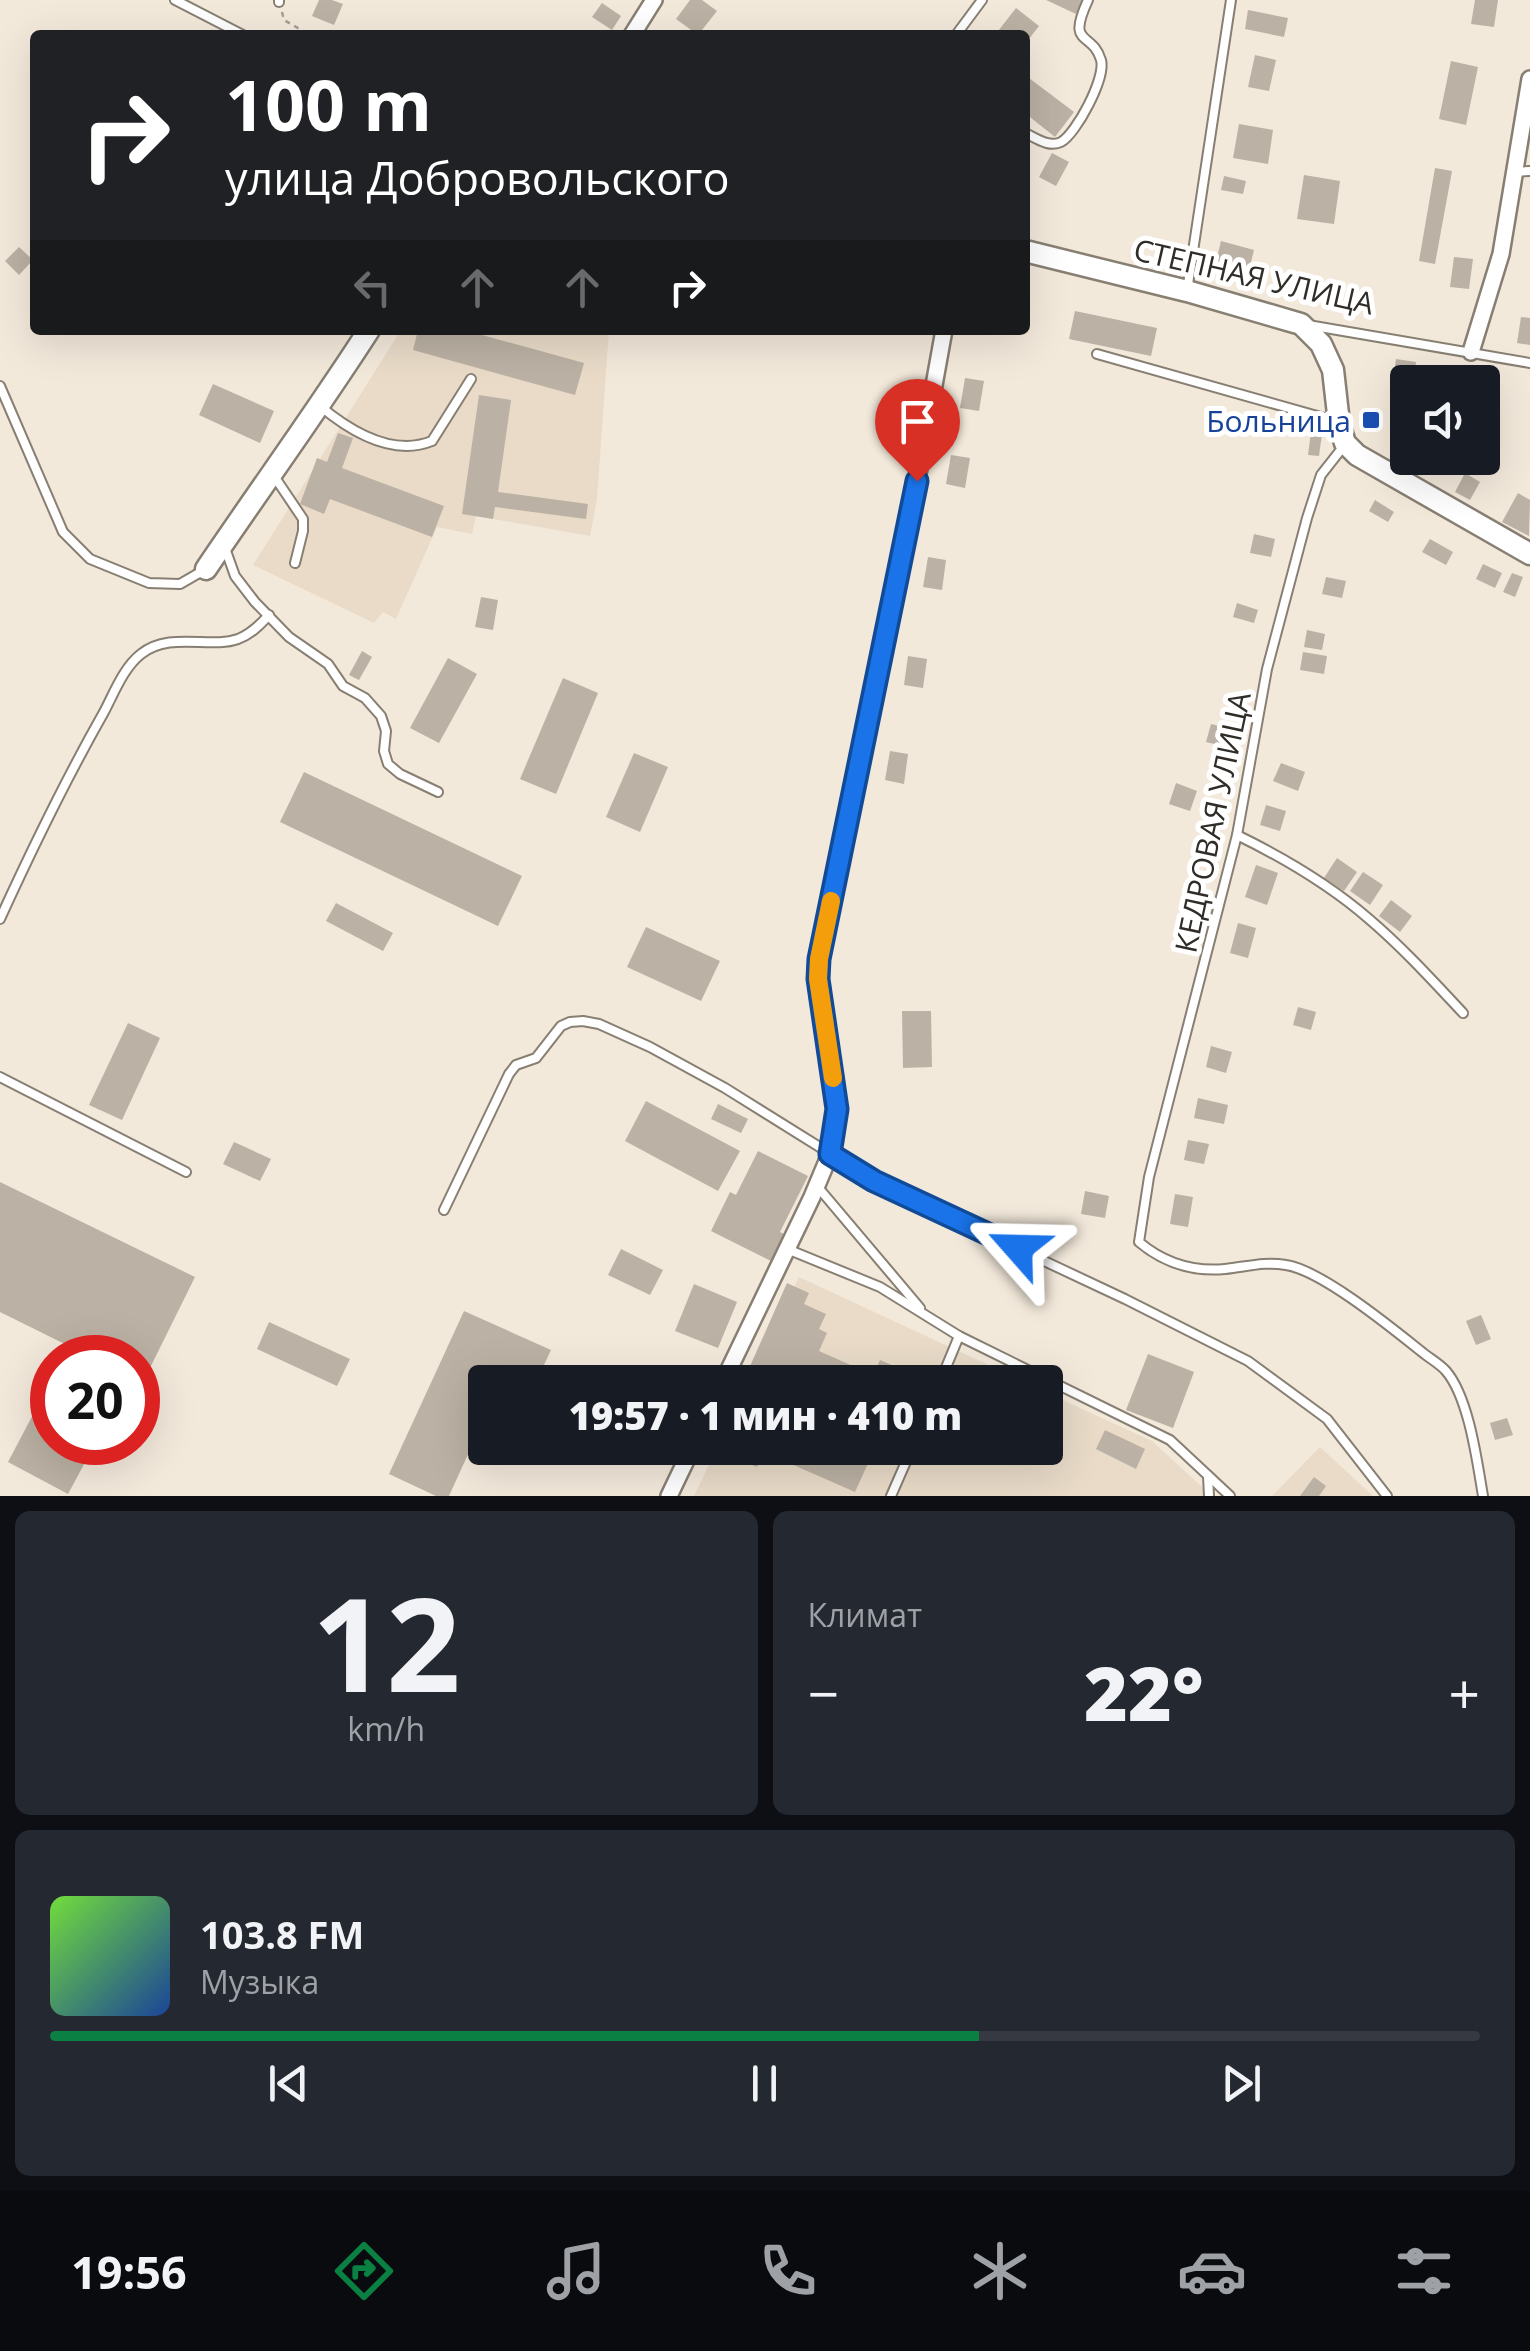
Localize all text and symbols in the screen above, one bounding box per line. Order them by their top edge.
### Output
text: 100 m [225,56,432,152]
icon: right [60,70,190,200]
text: улица Добровольского [225,147,730,208]
street label: СТЕПНАЯ УЛИЦА [1130,228,1378,324]
icon: left [345,260,400,315]
icon: ahead [450,260,505,315]
icon: ahead [555,260,610,315]
icon: right [660,260,715,315]
map controls [1390,365,1500,475]
button: sound [1390,365,1500,475]
pin [875,379,960,482]
icon: arrive [890,394,945,449]
place label: Больница [1206,400,1351,441]
marker: Больница [1360,409,1382,431]
street label: КЕДРОВАЯ УЛИЦА [1164,688,1260,956]
position arrow [966,1196,1070,1300]
speed limit sign: 20 [30,1335,160,1465]
text: 19:57 · 1 мин · 410 m [569,1389,962,1441]
text: 12 [312,1553,461,1730]
text: Климат [808,1593,922,1636]
text: 22° [1084,1641,1204,1743]
text: − [808,1655,839,1730]
text: + [1449,1655,1480,1730]
text: km/h [347,1707,425,1750]
text: 103.8 FM [200,1908,364,1960]
text: Музыка [200,1960,319,2003]
icon: previous [261,2056,316,2111]
icon: pause [737,2056,792,2111]
icon: next [1214,2056,1269,2111]
icon: directions [329,2236,399,2306]
icon: music [541,2236,611,2306]
icon: phone [753,2236,823,2306]
icon: climate [965,2236,1035,2306]
icon: car [1177,2236,1247,2306]
icon: filters [1389,2236,1459,2306]
text: 19:56 [71,2241,187,2302]

